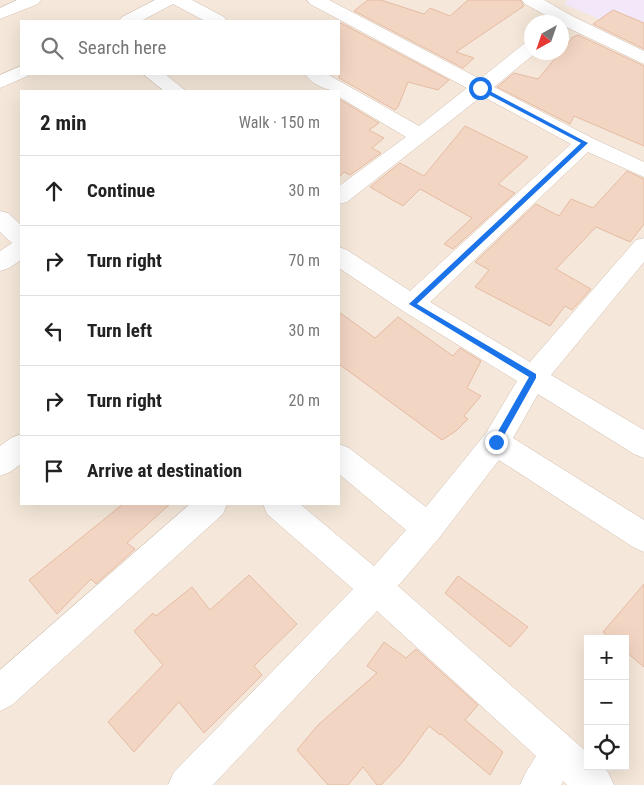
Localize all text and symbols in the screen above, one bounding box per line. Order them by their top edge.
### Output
north arrow [524,15,569,60]
search box [20,20,340,75]
icon: search [38,34,66,62]
text: Search here [78,36,166,59]
route start [469,77,492,100]
text: 2 min [40,111,87,135]
text: Walk · 150 m [239,113,320,132]
icon: ahead [40,177,68,205]
text: Continue [87,179,155,202]
text: 30 m [288,181,320,200]
icon: right [40,247,68,275]
text: Turn right [87,249,162,272]
text: 70 m [288,251,320,270]
icon: left [40,317,68,345]
text: Turn left [87,319,152,342]
text: 30 m [288,321,320,340]
icon: right [40,387,68,415]
text: Turn right [87,389,162,412]
text: 20 m [288,391,320,410]
route end [485,431,508,454]
icon: arrive [40,457,68,485]
text: Arrive at destination [87,459,242,482]
map controls [584,635,629,770]
button: + [584,635,629,680]
button: − [584,680,629,725]
button: locate [584,725,629,770]

